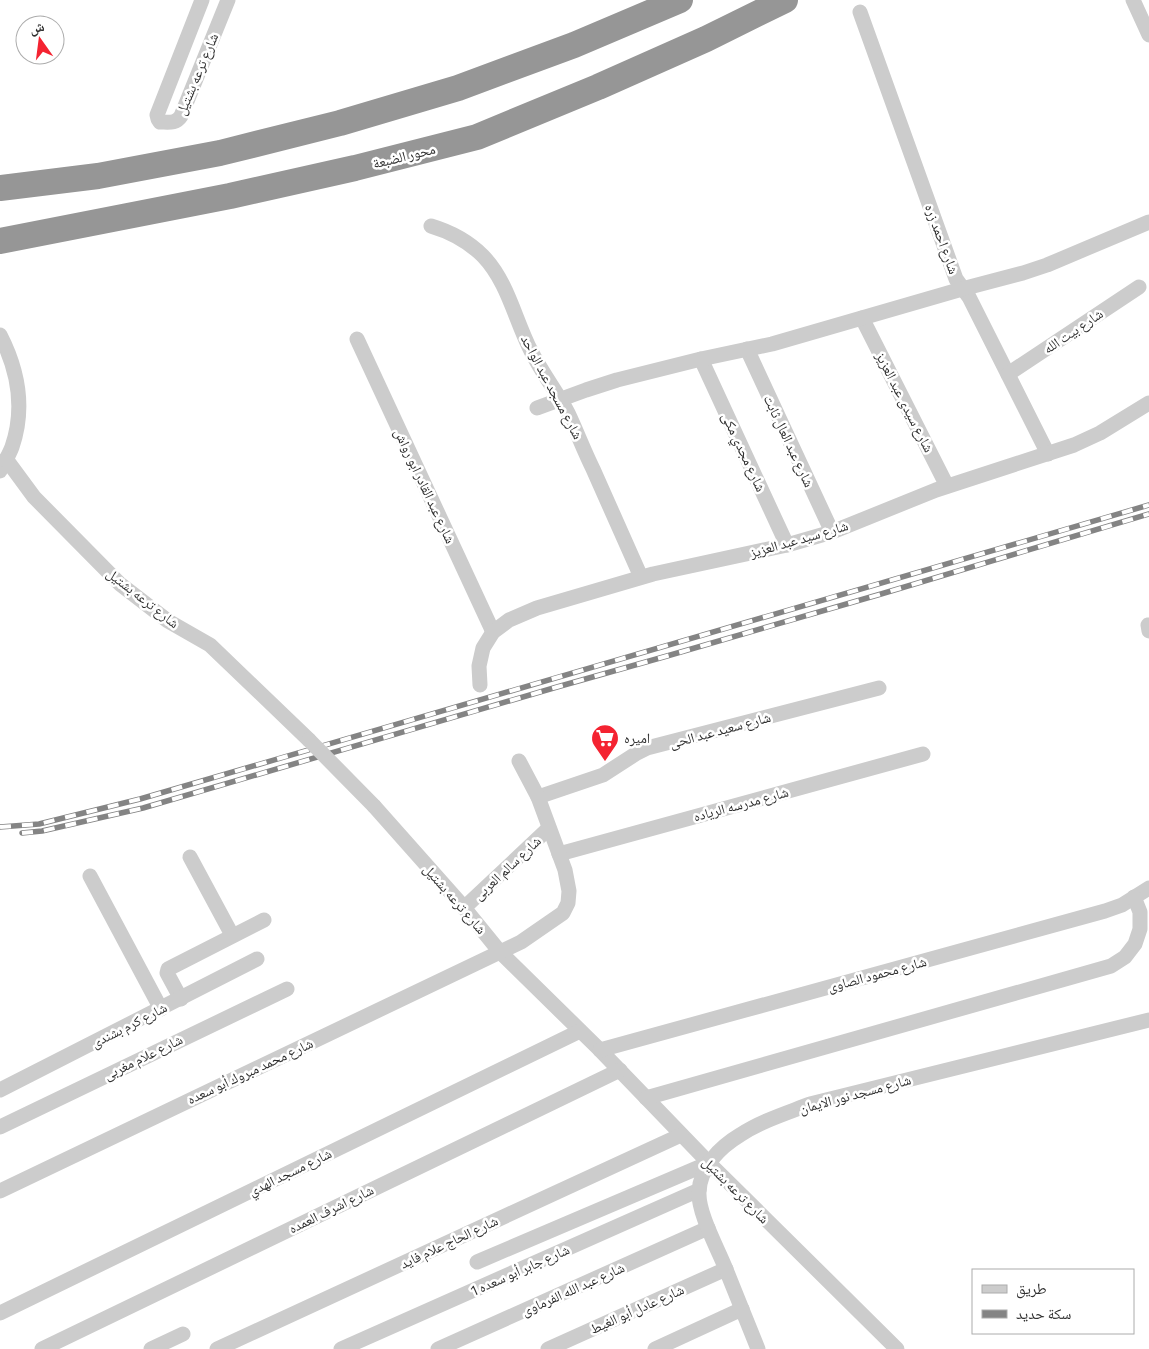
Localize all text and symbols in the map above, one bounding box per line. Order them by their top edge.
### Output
north arrow [15,15,65,65]
text: ش [27,17,46,38]
street label: شارع ترعه بشتيل [172,30,223,118]
street label: محور الضبعة [371,140,437,172]
street label: شارع احمد زره [920,202,963,277]
street label: شارع بيت الله [1040,304,1107,358]
street label: شارع مسجد عبد الواحد [516,332,587,443]
street label: شارع سيدى عبد العزيز [871,348,938,456]
street label: شارع عبد العال ثابت [759,392,818,491]
street label: شارع مجدي مكى [715,409,770,496]
street label: شارع عبد القادر ابو رواش [390,426,460,547]
street label: شارع سيد عبد العزيز [747,516,851,563]
street label: شارع ترعه بشتيل [102,564,183,633]
street label: شارع سعيد عبد الحى [667,708,773,753]
supermarket icon: اميره [590,723,620,762]
place label: اميره [624,729,650,747]
street label: شارع مدرسه الرياده [691,783,791,826]
street label: شارع سالم العربى [469,832,545,905]
street label: شارع ترعه بشتيل [419,860,490,939]
street label: شارع محمود الصاوى [826,952,929,997]
street label: شارع كرم بشندى [88,998,170,1053]
street label: شارع علام مغربى [101,1030,186,1085]
street label: شارع محمد مبروك أبو سعده [184,1034,316,1109]
street label: شارع مسجد نور الايمان [797,1070,913,1119]
street label: شارع مسجد الهدي [245,1144,336,1202]
street label: شارع ترعه بشتيل [698,1153,773,1228]
street label: شارع اشرف العمده [286,1181,377,1238]
street label: شارع الحاج علام فايد [397,1211,501,1273]
street label: شارع جابر أبو سعده 1 [468,1240,573,1301]
street label: شارع عبد الله الفرماوى [519,1258,628,1321]
legend [972,1269,1134,1334]
text: طريق [1016,1279,1047,1299]
street label: شارع عادل أبو الغيط [587,1280,687,1339]
text: سكة حديد [1016,1304,1071,1322]

